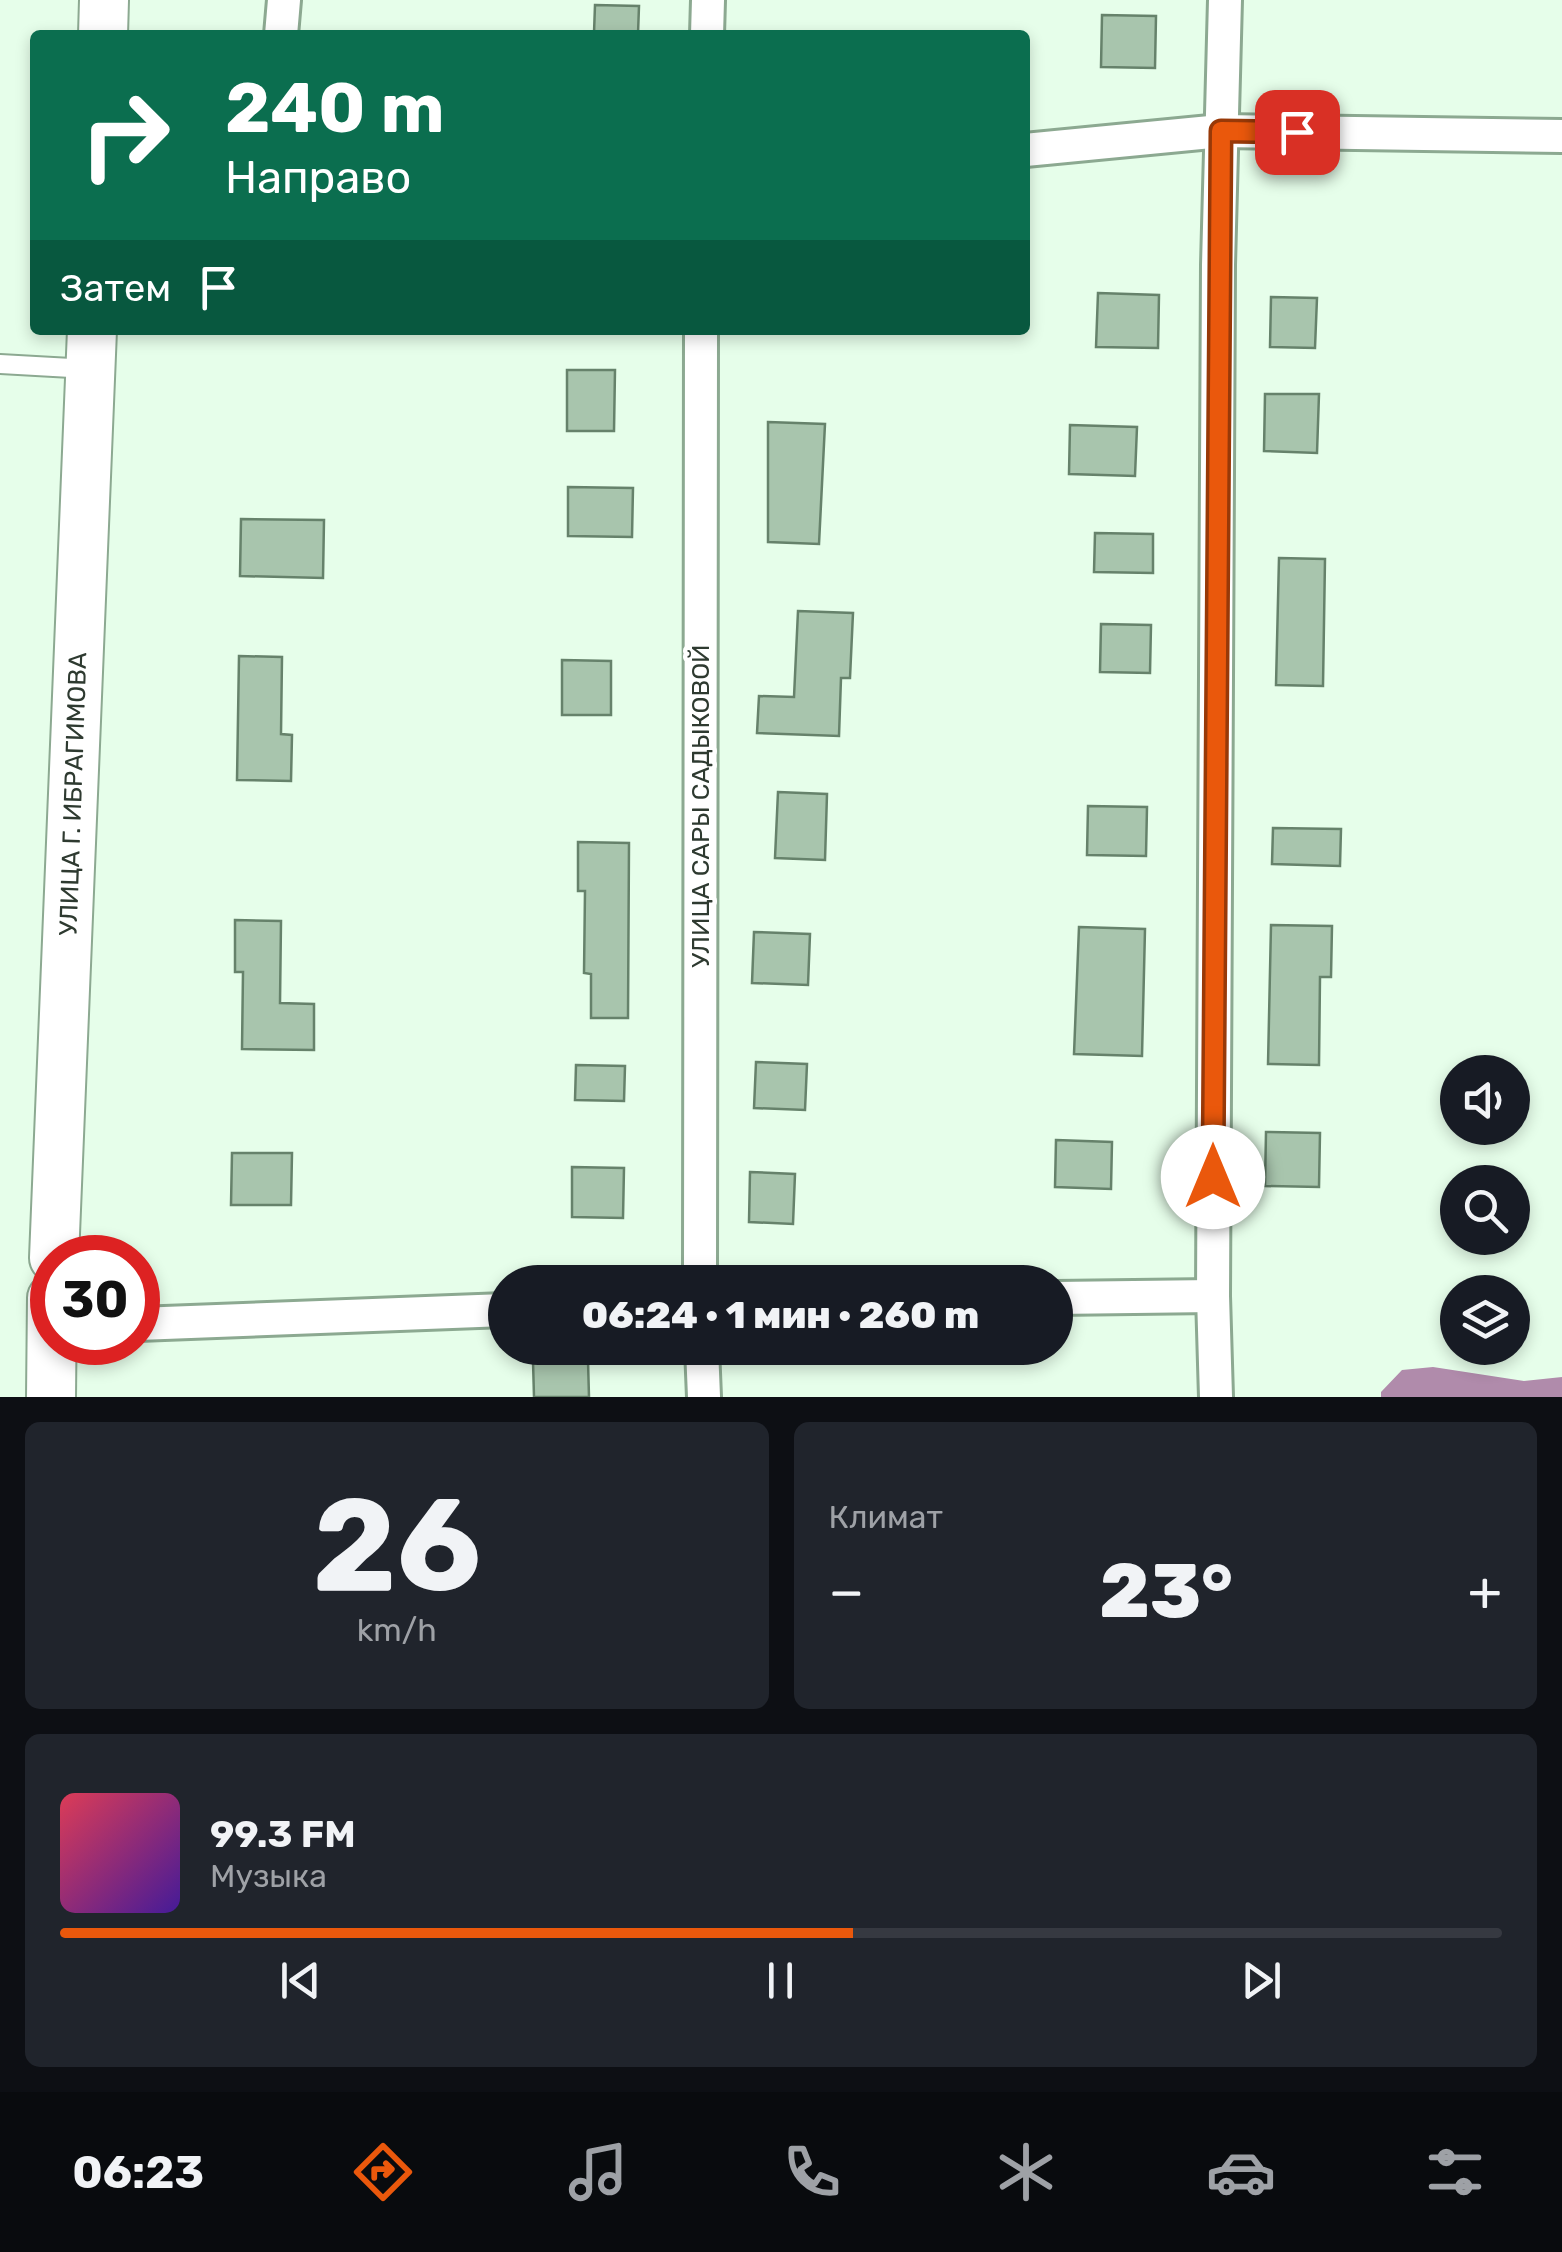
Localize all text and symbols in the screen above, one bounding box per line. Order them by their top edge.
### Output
text: 240 m [225,67,445,150]
icon: right [60,70,190,200]
pin [1255,90,1340,175]
icon: arrive [1270,105,1325,160]
text: Направо [225,151,411,204]
icon: arrive [191,260,246,315]
text: Затем [60,265,171,311]
street label: УЛИЦА САРЫ САДЫКОВОЙ [686,644,715,968]
street label: УЛИЦА Г. ИБРАГИМОВА [54,652,92,936]
map controls [1440,1055,1530,1365]
button: sound [1440,1055,1530,1145]
position arrow [1161,1125,1265,1229]
button: search [1440,1165,1530,1255]
speed limit sign: 30 [30,1235,160,1365]
button: layers [1440,1275,1530,1365]
text: 06:24 · 1 мин · 260 m [582,1292,979,1338]
text: 26 [312,1468,481,1623]
text: Климат [829,1498,943,1536]
text: 23° [1099,1547,1233,1636]
text: − [829,1559,864,1624]
text: + [1468,1559,1502,1624]
text: km/h [357,1611,437,1649]
text: 99.3 FM [210,1811,356,1857]
text: Музыка [210,1857,327,1895]
icon: previous [273,1953,328,2008]
icon: pause [753,1953,808,2008]
icon: next [1234,1953,1289,2008]
icon: directions [348,2137,418,2207]
icon: music [563,2137,633,2207]
icon: phone [777,2137,847,2207]
icon: climate [991,2137,1061,2207]
icon: car [1206,2137,1276,2207]
icon: filters [1420,2137,1490,2207]
text: 06:23 [72,2146,204,2199]

